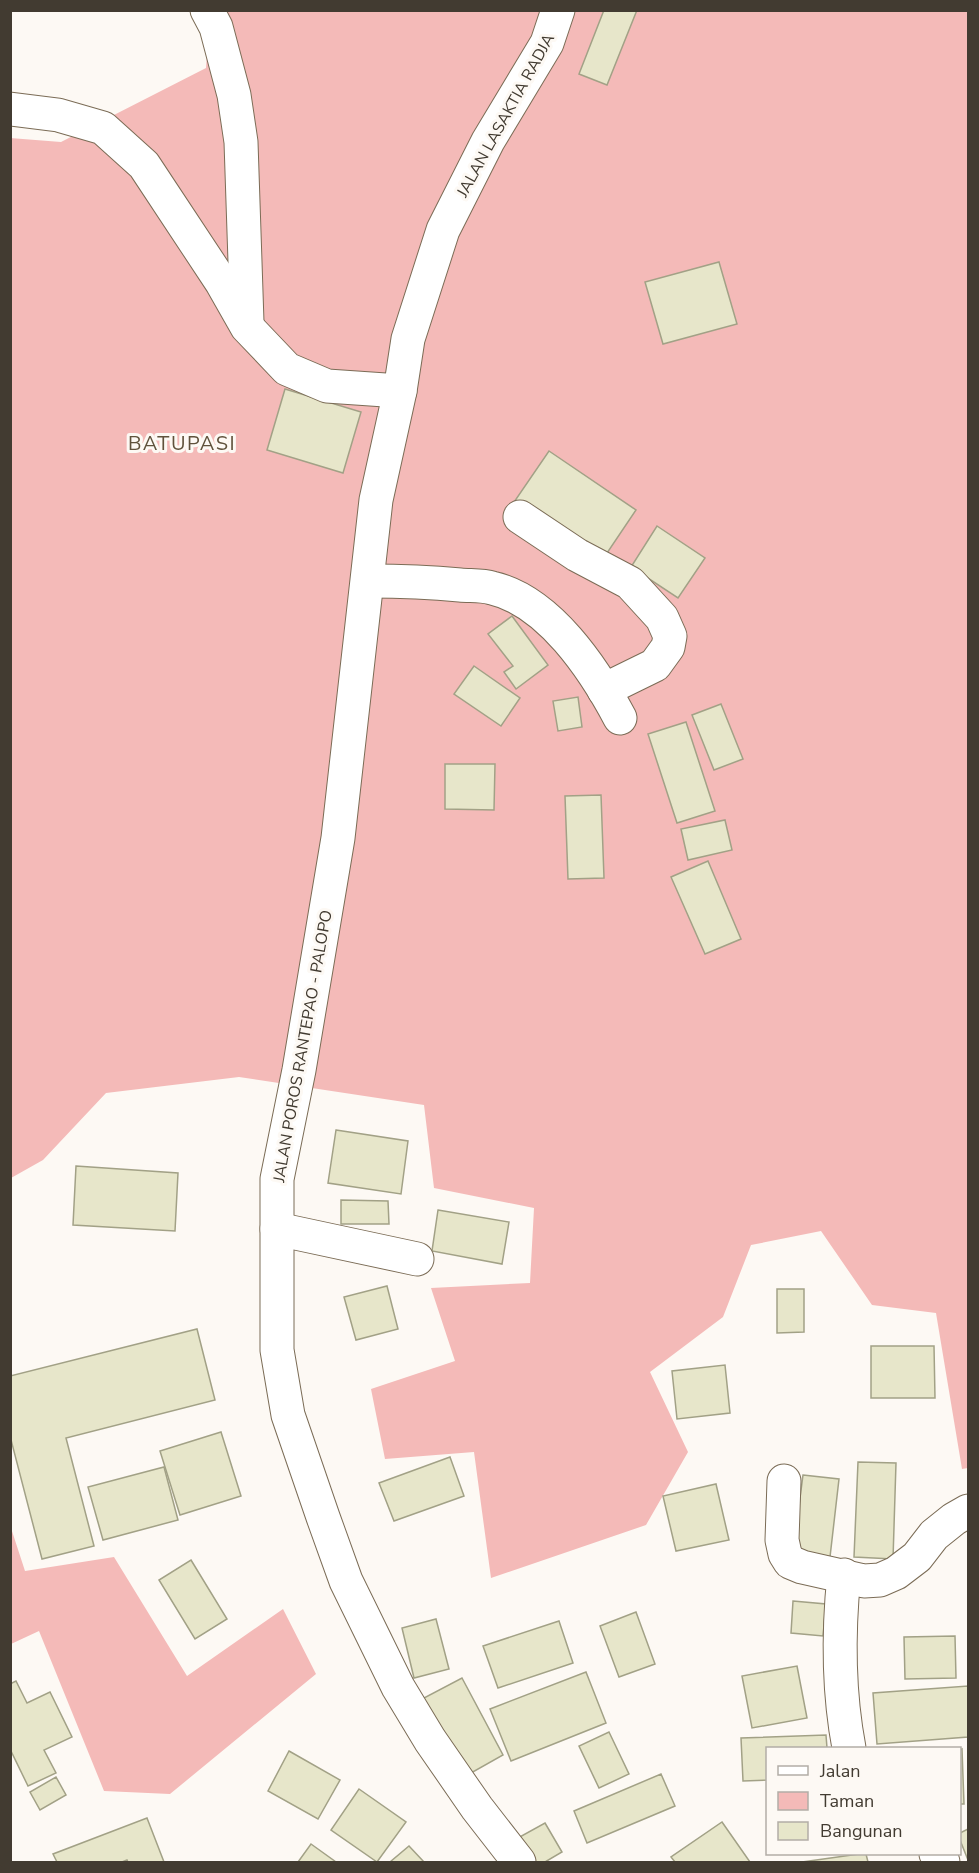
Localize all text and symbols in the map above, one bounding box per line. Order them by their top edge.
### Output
street label: JALAN LASAKTIA RADJA [451,30,560,202]
district label: BATUPASI [128,430,236,457]
street label: JALAN POROS RANTEPAO - PALOPO [268,908,338,1185]
legend [766,1747,961,1855]
text: Jalan [819,1759,860,1783]
text: Taman [820,1789,874,1813]
text: Bangunan [820,1819,903,1843]

